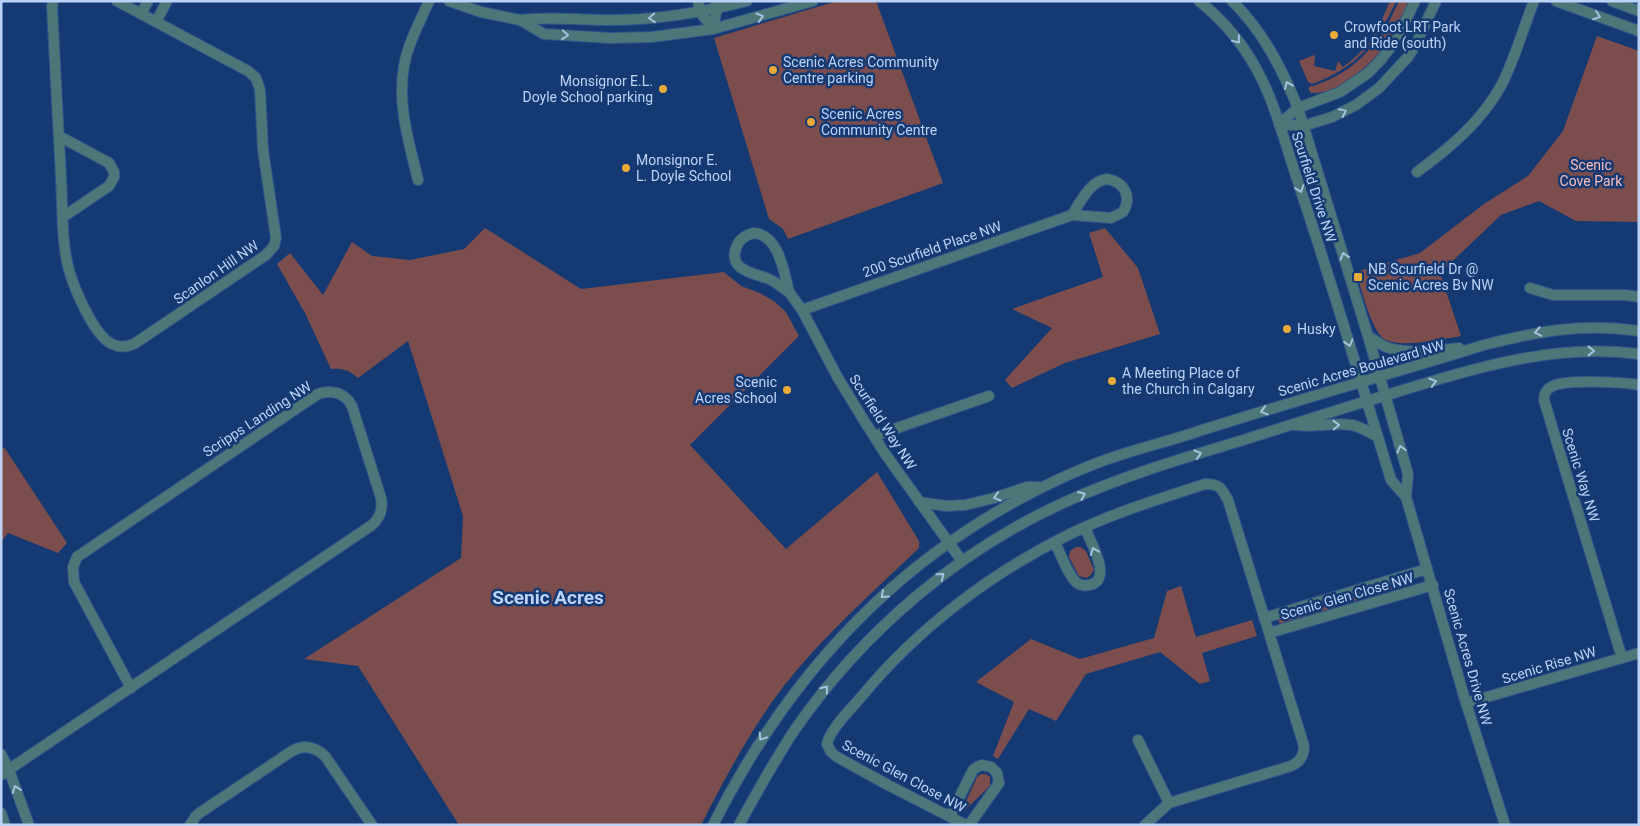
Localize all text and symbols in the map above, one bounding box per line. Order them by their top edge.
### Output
one-way arrow [1592,10,1601,20]
one-way arrow [648,12,656,23]
one-way arrow [756,12,764,22]
place label: Crowfoot LRT Park and Ride (south) [1344,19,1461,52]
marker: Crowfoot LRT Park and Ride (south) [1328,29,1340,41]
one-way arrow [562,30,570,41]
one-way arrow [1231,34,1240,44]
place label: Scenic Acres Community Centre parking [783,54,939,86]
marker: Scenic Acres Community Centre parking [767,64,779,76]
place label: Monsignor E.L. Doyle School parking [522,73,653,105]
one-way arrow [1284,81,1295,90]
marker: Monsignor E.L. Doyle School parking [657,83,669,95]
place label: Scenic Acres Community Centre [821,106,937,138]
one-way arrow [1338,107,1347,118]
marker: Scenic Acres Community Centre [805,116,817,128]
street label: Scurfield Drive NW [1289,130,1340,245]
place label: Monsignor E. L. Doyle School [636,152,731,184]
park label: Scenic Cove Park [1560,157,1623,189]
marker: Monsignor E. L. Doyle School [620,162,632,174]
one-way arrow [1294,184,1304,192]
street label: 200 Scurfield Place NW [861,218,1004,280]
street label: Scanlon Hill NW [171,237,262,307]
one-way arrow [1339,253,1349,261]
place label: NB Scurfield Dr @ Scenic Acres Bv NW [1368,261,1494,293]
marker: NB Scurfield Dr @ Scenic Acres Bv NW [1352,271,1364,283]
place label: Husky [1297,321,1336,337]
marker: Husky [1281,323,1293,335]
one-way arrow [1534,326,1542,337]
street label: Scenic Acres Boulevard NW [1276,336,1446,399]
one-way arrow [1343,339,1353,347]
one-way arrow [1588,346,1596,356]
place label: A Meeting Place of the Church in Calgary [1122,365,1255,397]
street label: Scurfield Way NW [846,371,920,473]
place label: Scenic Acres School [695,374,777,406]
marker: A Meeting Place of the Church in Calgary [1106,375,1118,387]
street label: Scripps Landing NW [200,378,315,460]
one-way arrow [1428,378,1436,388]
marker: Scenic Acres School [781,384,793,396]
one-way arrow [1260,405,1269,415]
one-way arrow [1332,420,1340,430]
street label: Scenic Way NW [1559,426,1603,524]
one-way arrow [1397,446,1407,454]
one-way arrow [1194,449,1202,459]
one-way arrow [1077,491,1086,502]
one-way arrow [993,492,1001,502]
one-way arrow [1090,547,1101,556]
street label: Scenic Glen Close NW [1279,569,1416,623]
one-way arrow [936,573,945,582]
district label: Scenic Acres [492,586,604,609]
street label: Scenic Acres Drive NW [1441,587,1495,728]
one-way arrow [881,589,890,597]
street label: Scenic Rise NW [1500,643,1599,687]
one-way arrow [820,686,829,695]
one-way arrow [759,732,769,741]
street label: Scenic Glen Close NW [839,737,969,816]
one-way arrow [12,785,22,794]

